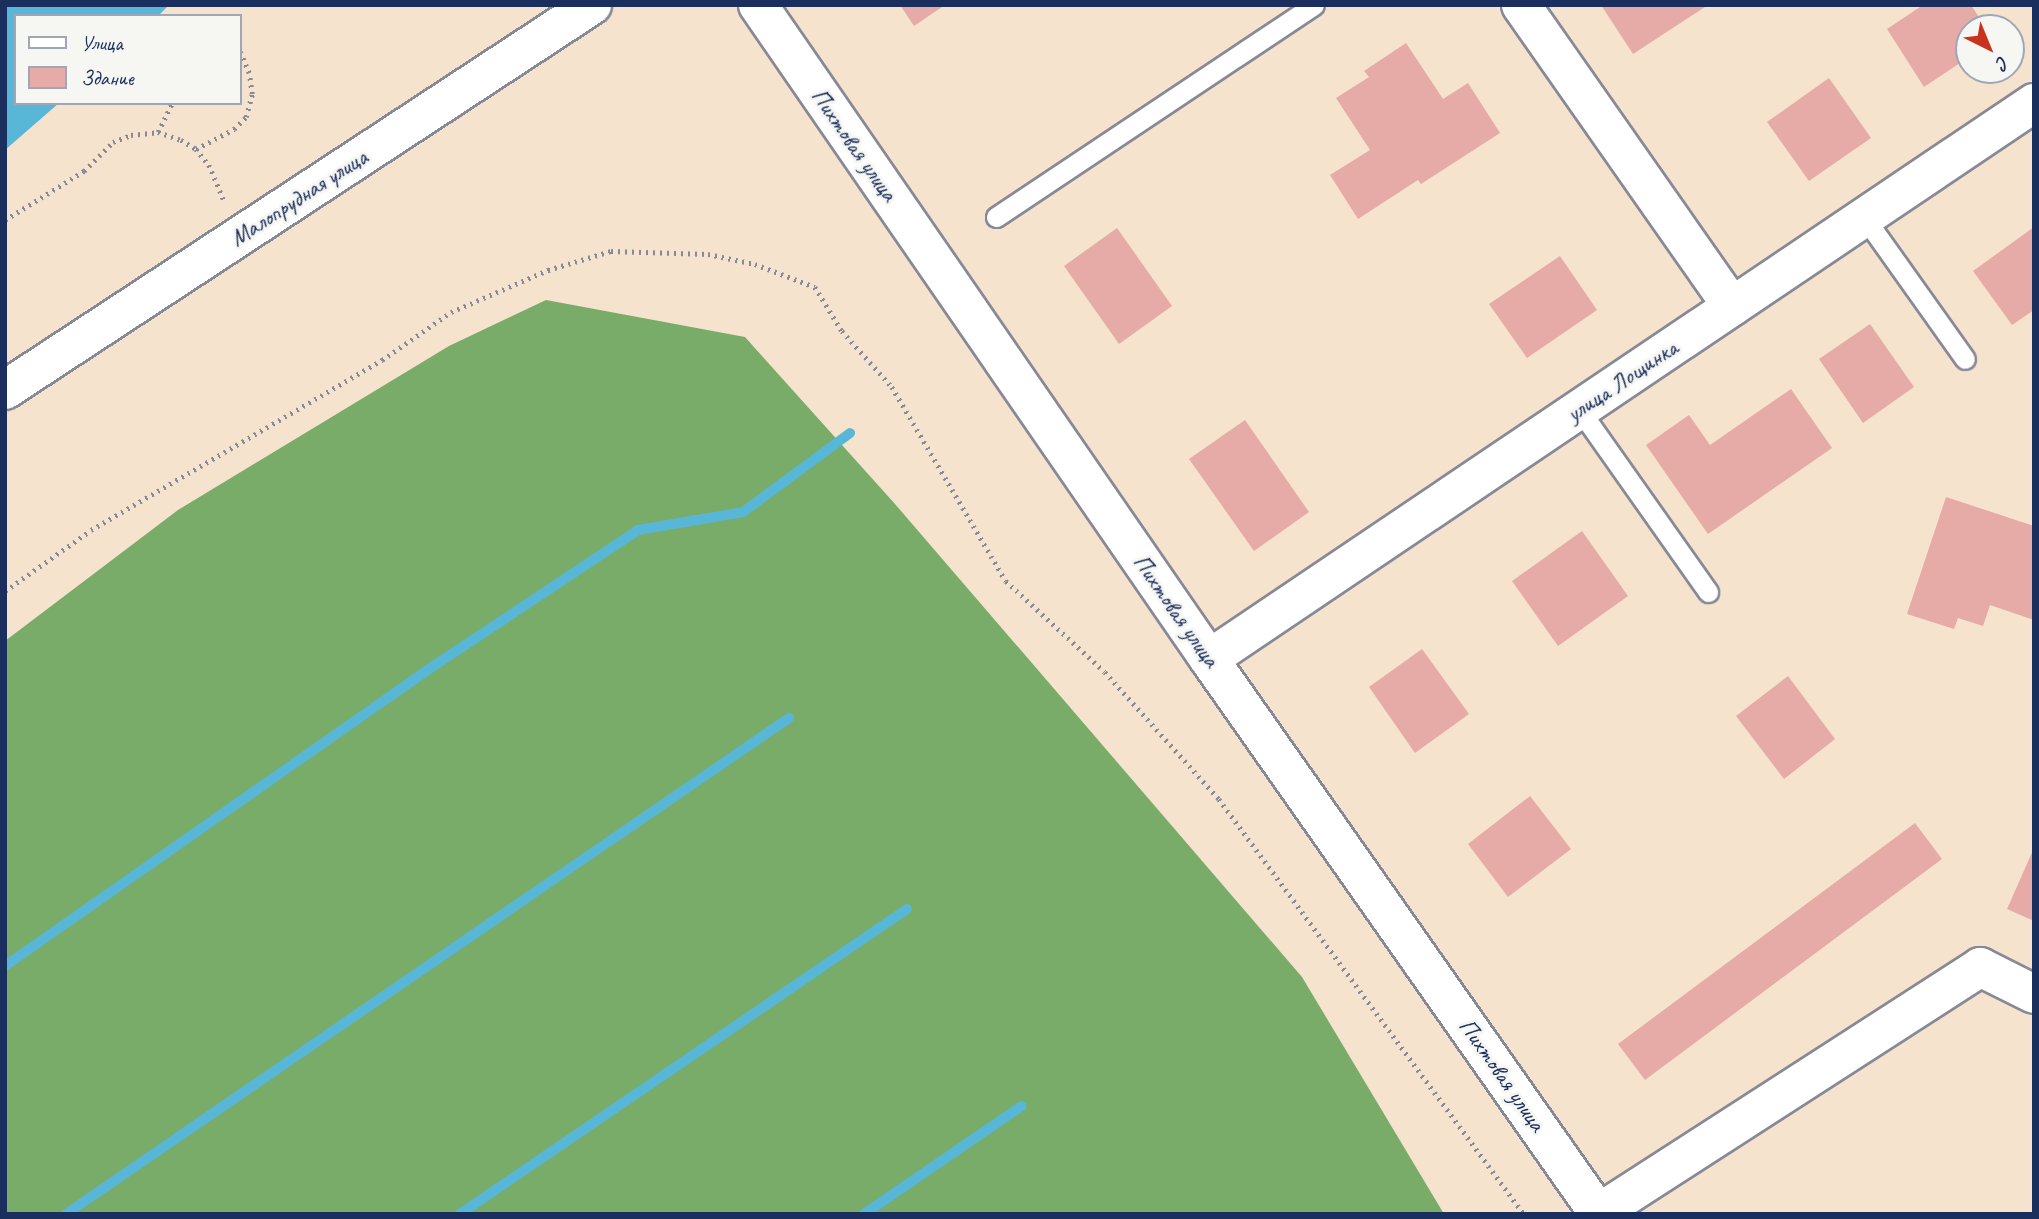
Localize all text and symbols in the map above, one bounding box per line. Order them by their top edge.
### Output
legend [14,14,242,105]
north arrow [1955,14,2025,84]
text: Улица [81,30,123,56]
text: С [1991,51,2015,75]
text: Здание [81,65,134,91]
street label: Пихтовая улица [804,82,904,208]
street label: Малопрудная улица [224,142,374,254]
street label: улица Лощинка [1562,334,1682,428]
street label: Пихтовая улица [1126,548,1226,674]
street label: Пихтовая улица [1452,1012,1552,1138]

